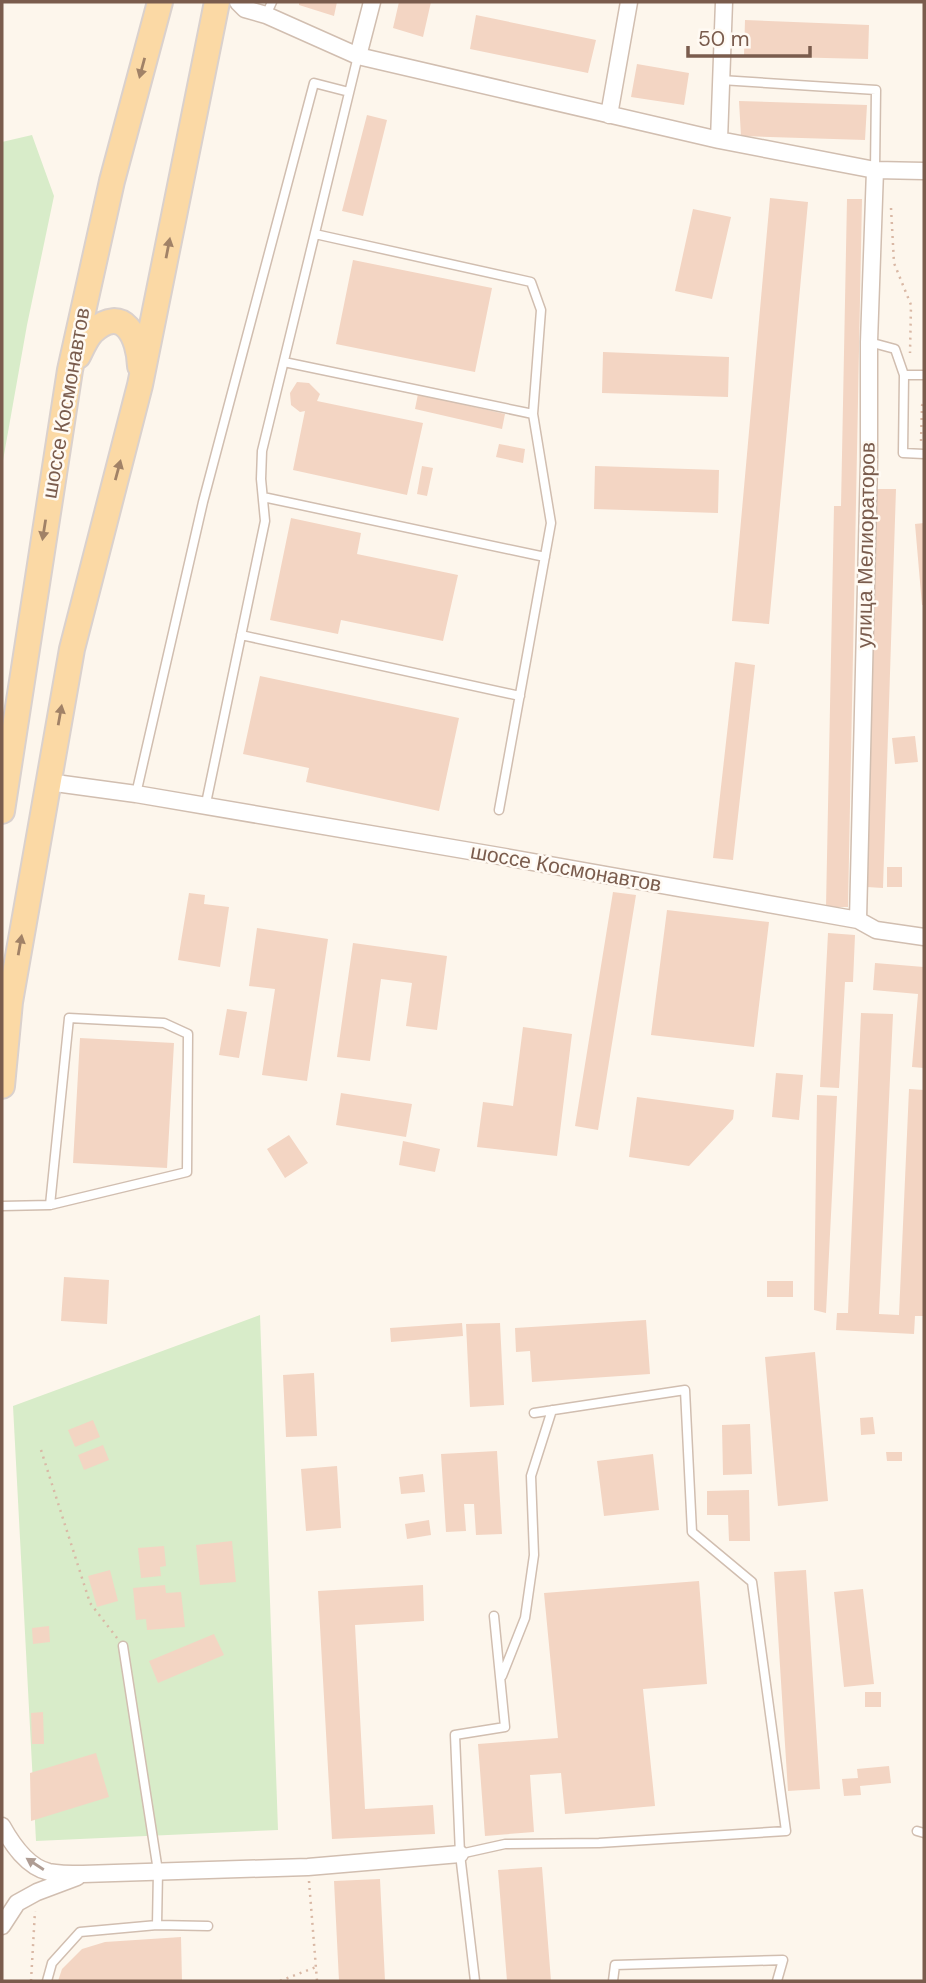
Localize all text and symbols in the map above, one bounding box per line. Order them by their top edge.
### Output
scale bar [688,14,810,58]
text: 50 m [698,25,749,53]
one-way arrow [136,57,146,78]
one-way arrow [163,237,174,259]
street label: шоссе Космонавтов [35,305,97,501]
street label: улица Мелиораторов [850,442,882,648]
one-way arrow [113,459,124,481]
one-way arrow [38,519,49,541]
one-way arrow [55,704,66,726]
street label: шоссе Космонавтов [468,837,664,899]
one-way arrow [15,934,26,956]
one-way arrow [25,1857,44,1870]

